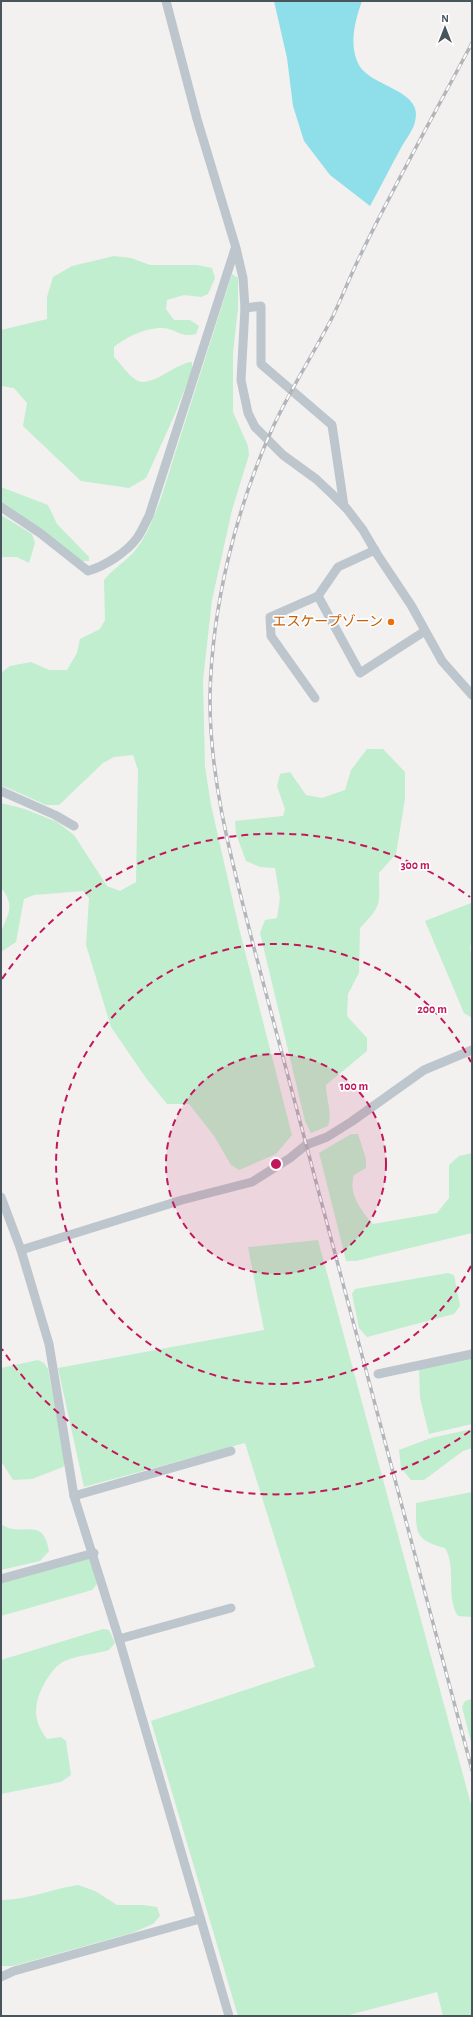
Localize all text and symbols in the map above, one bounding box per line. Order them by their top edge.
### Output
north arrow [425,8,465,48]
text: N [441,13,449,24]
place label: エスケープゾーン [273,614,383,629]
marker: エスケープゾーン [386,617,396,627]
text: 300 m [400,859,430,871]
text: 200 m [417,1003,447,1015]
text: 100 m [340,1080,368,1092]
centre of rings [269,1157,283,1171]

